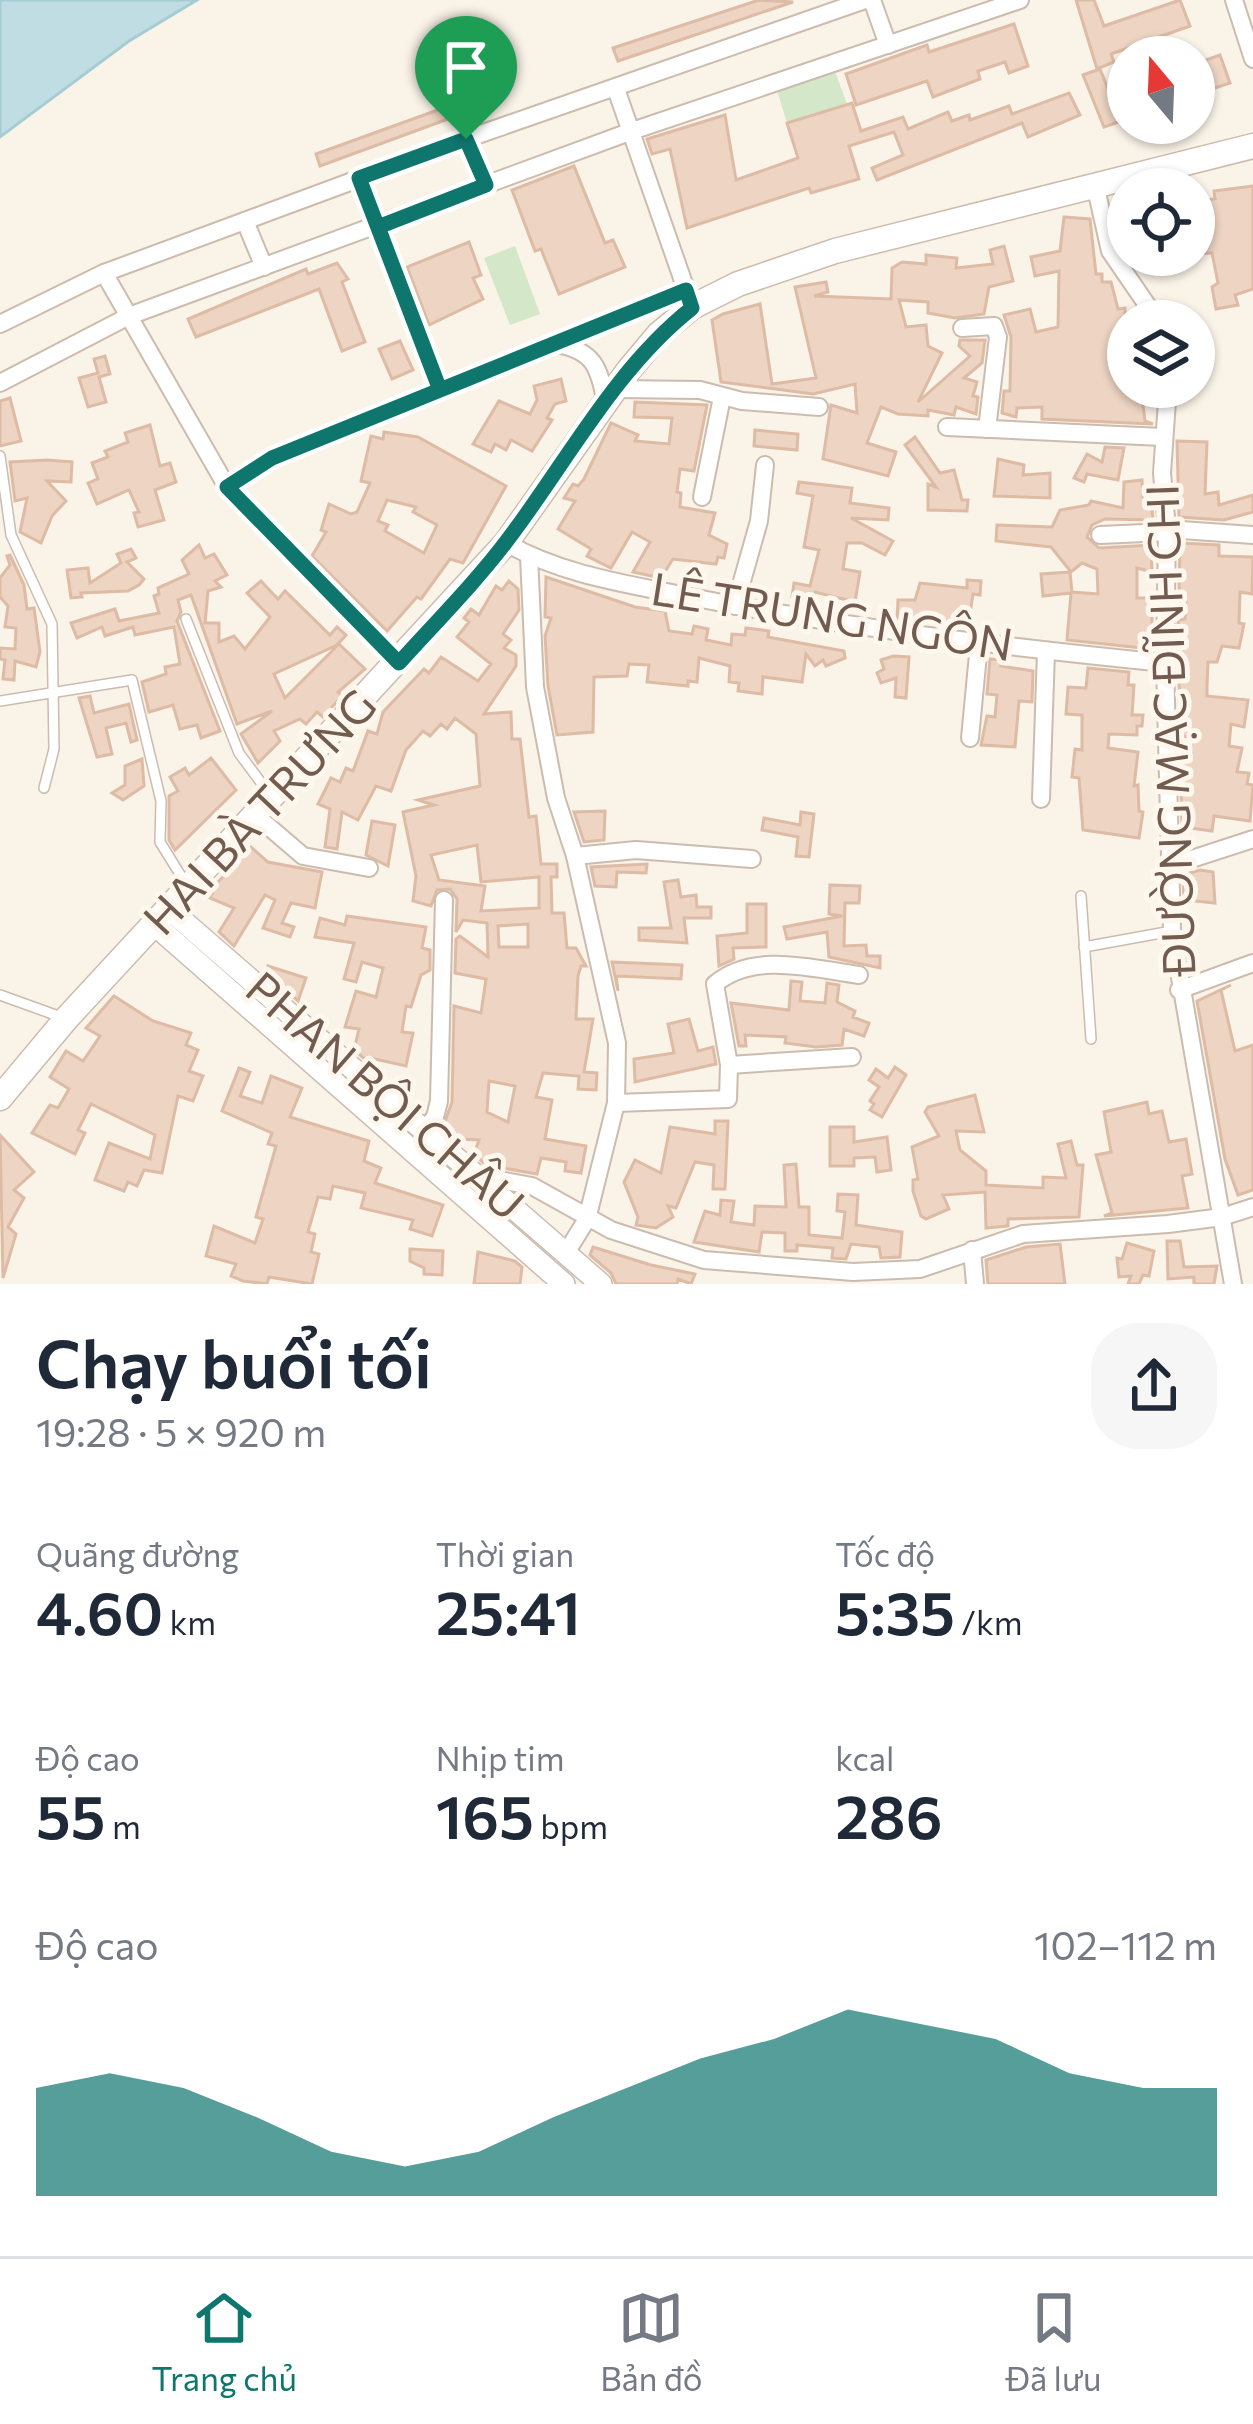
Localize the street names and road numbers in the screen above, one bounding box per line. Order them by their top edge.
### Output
street label: ĐƯỜNG MẠC ĐĨNH CHI [1132,483,1206,978]
street label: LÊ TRUNG NGÔN [648,559,1017,670]
street label: HAI BÀ TRƯNG [130,676,386,944]
street label: PHAN BỘI CHÂU [236,959,537,1230]

